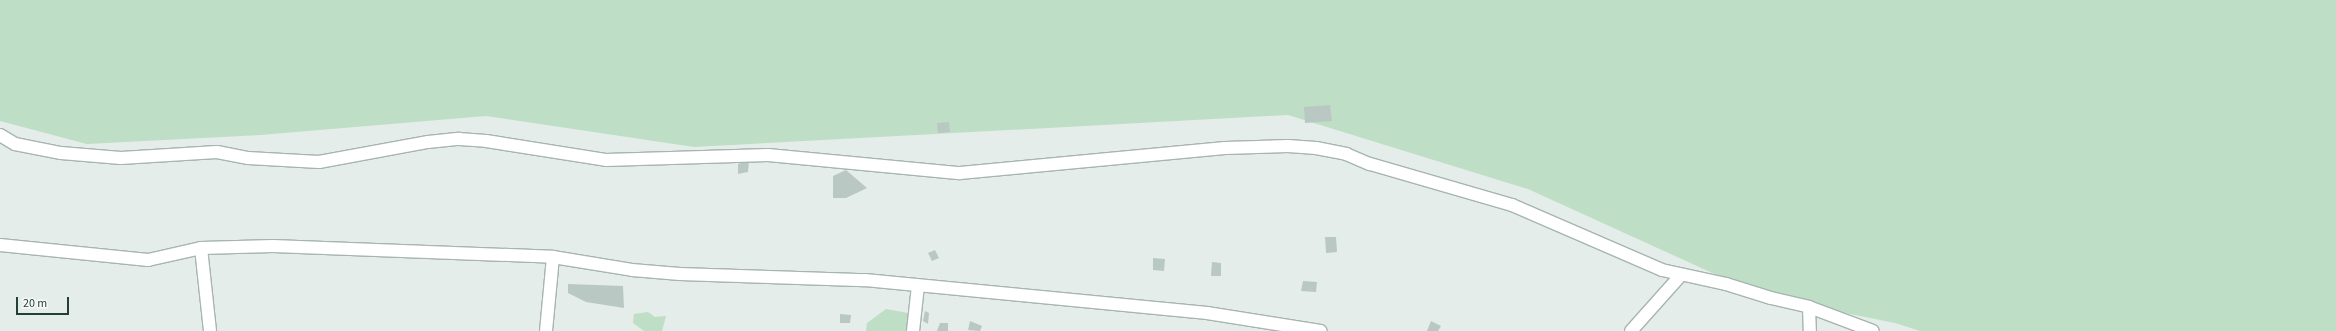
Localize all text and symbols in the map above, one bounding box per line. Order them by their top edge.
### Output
scale bar [18,289,71,315]
text: 20 m [23,295,47,312]

